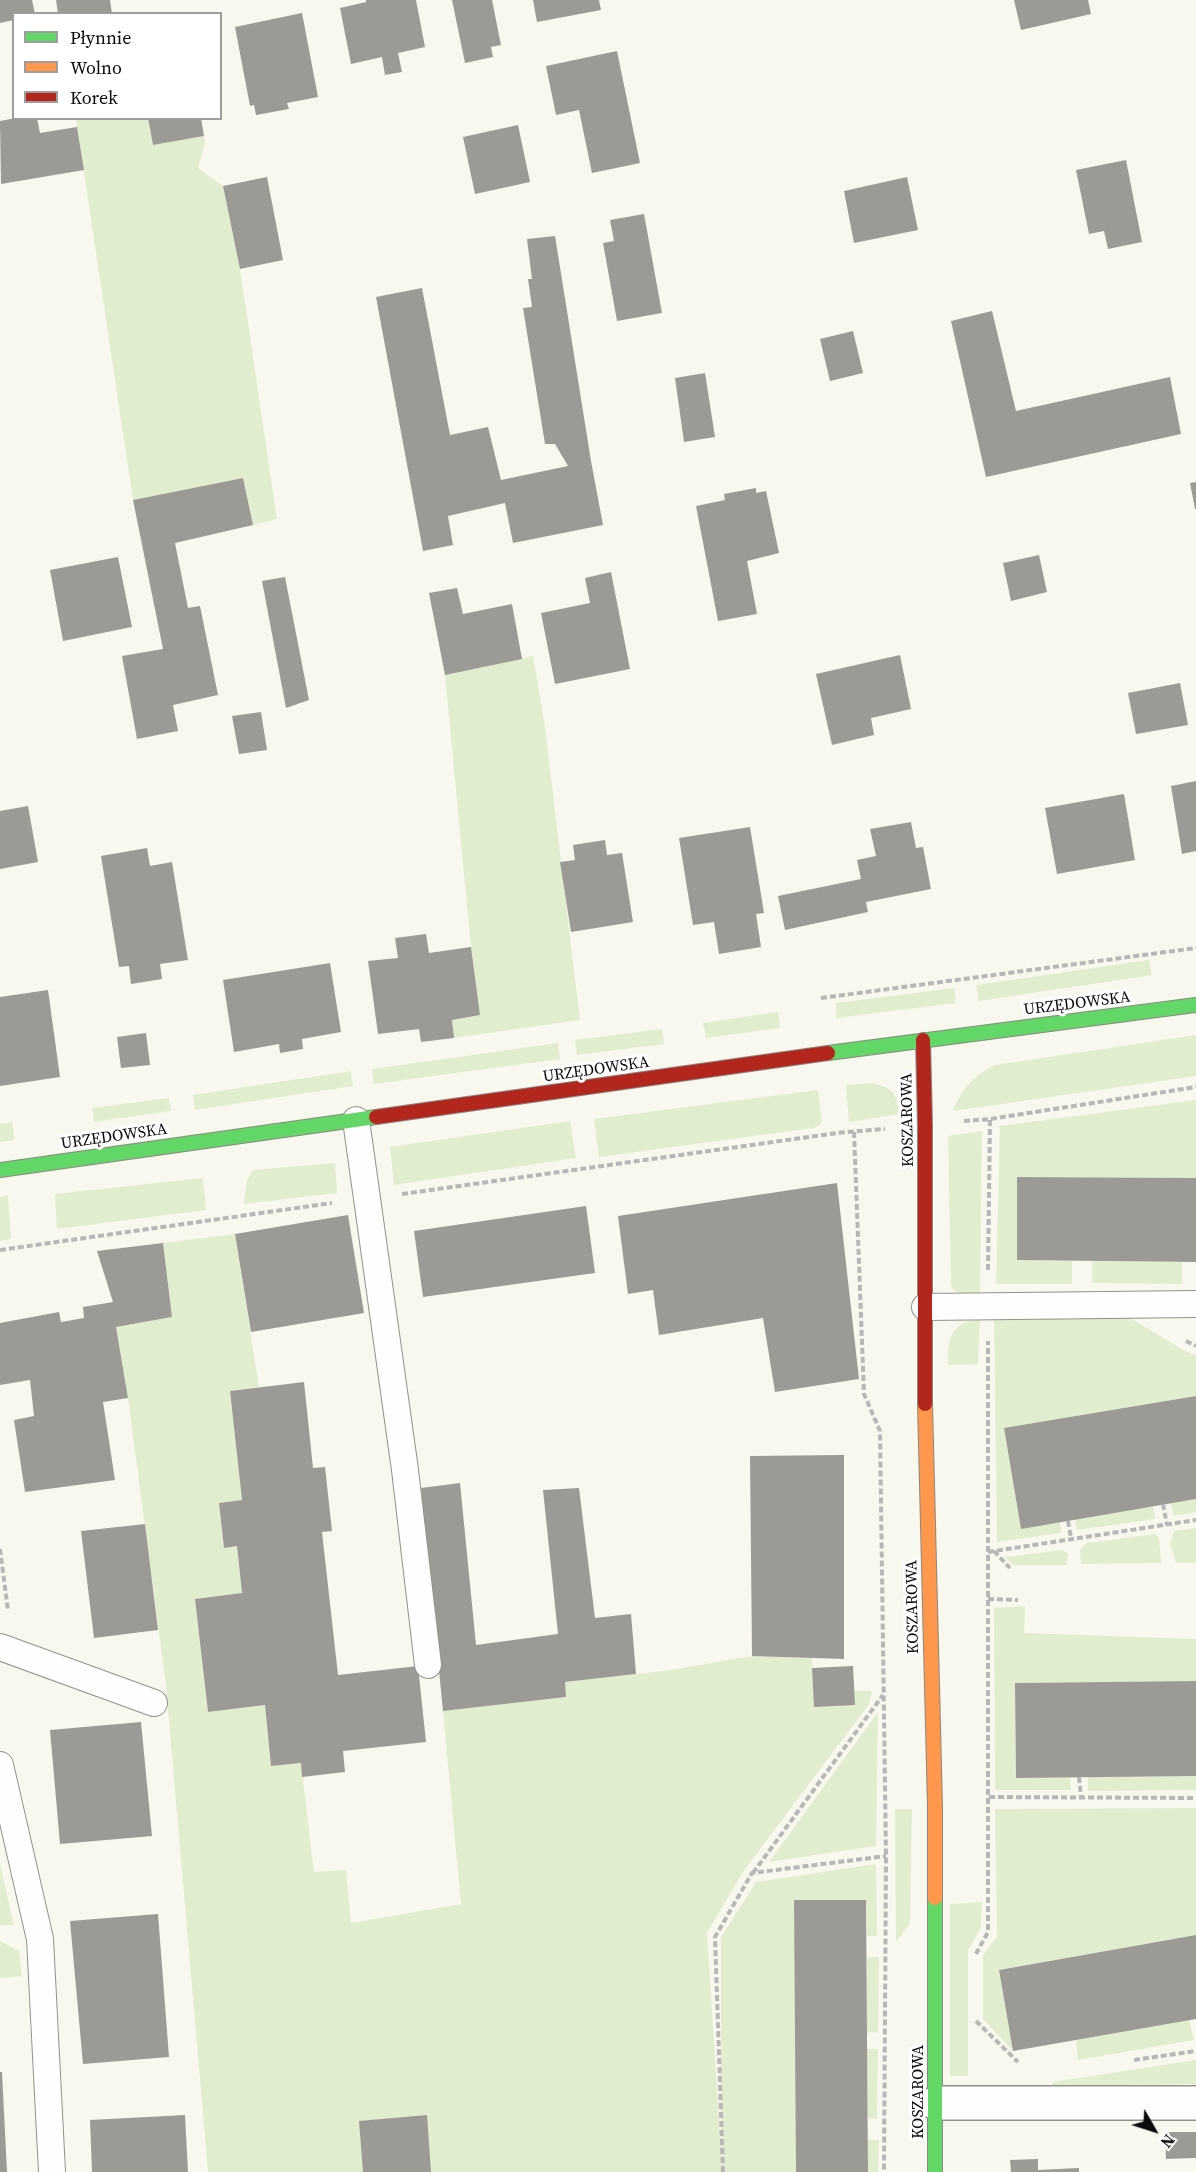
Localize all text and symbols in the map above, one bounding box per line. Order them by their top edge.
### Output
legend [12,12,222,120]
text: Płynnie [70,25,131,50]
text: Wolno [70,55,122,80]
text: Korek [70,85,118,110]
street label: URZĘDOWSKA [1023,988,1131,1020]
street label: URZĘDOWSKA [542,1053,650,1087]
street label: KOSZAROWA [898,1073,918,1167]
street label: URZĘDOWSKA [60,1120,168,1154]
street label: KOSZAROWA [903,1560,923,1654]
street label: KOSZAROWA [909,2045,929,2139]
north arrow [1124,2100,1184,2160]
text: N [1156,2130,1180,2153]

